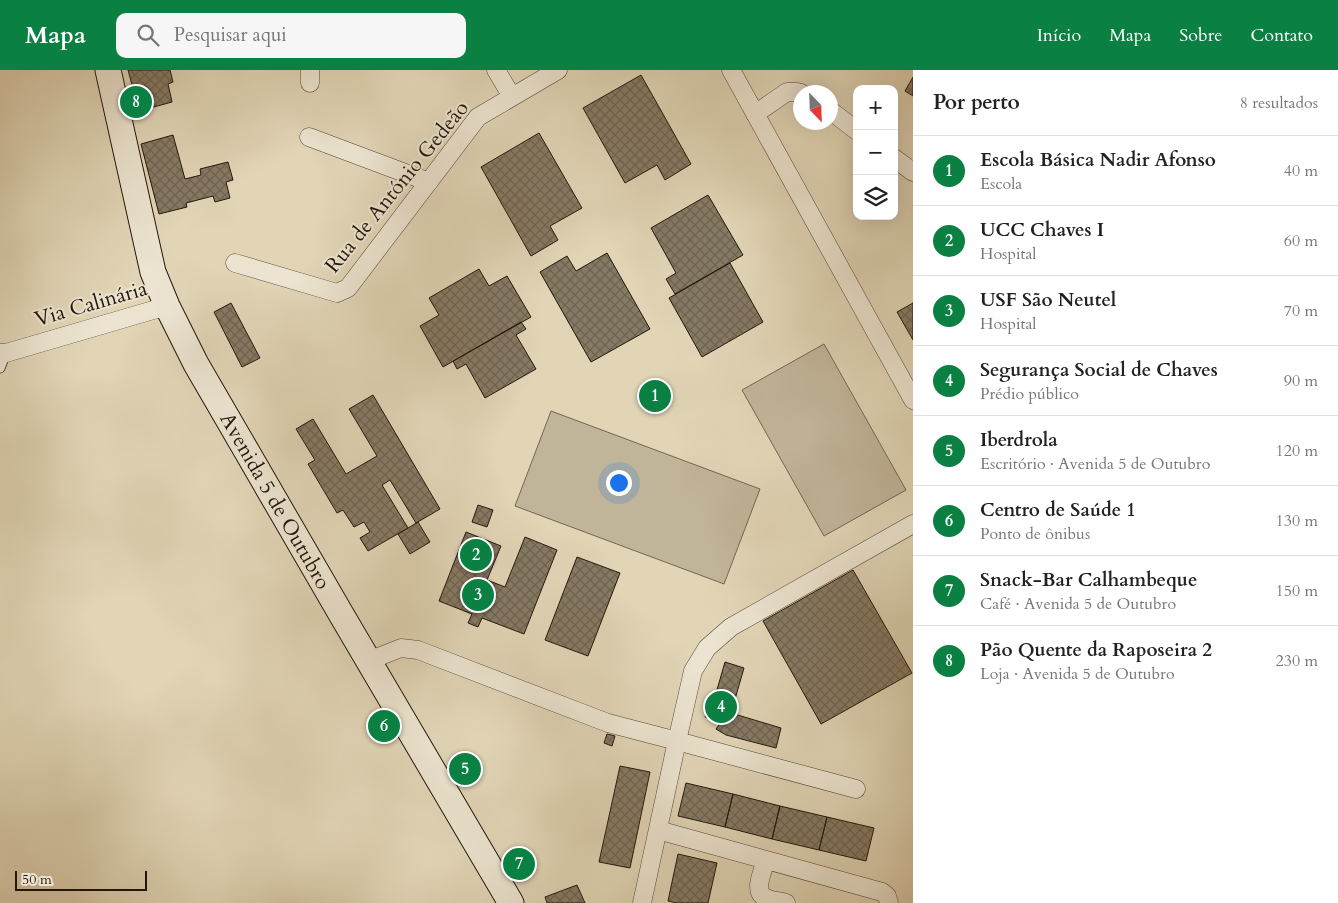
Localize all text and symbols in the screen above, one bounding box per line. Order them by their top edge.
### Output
search box [116,13,466,58]
text: Mapa [25,19,86,52]
icon: search [134,21,162,49]
text: Pesquisar aqui [174,22,287,48]
text: Início [1037,23,1081,48]
text: Mapa [1109,23,1151,48]
text: Sobre [1179,23,1222,48]
text: Contato [1250,23,1313,48]
pin: 8 [120,83,152,121]
north arrow [793,85,838,130]
map controls [853,85,898,220]
button: + [853,85,898,130]
text: Por perto [933,88,1020,117]
text: 8 resultados [1240,92,1318,114]
street label: Rua de António Gedeão [318,95,476,279]
button: − [853,130,898,175]
text: Escola Básica Nadir Afonso [980,147,1216,173]
text: 1 [945,160,953,182]
text: 40 m [1284,160,1318,182]
text: Escola [980,173,1022,195]
button: layers [853,175,898,220]
text: UCC Chaves I [980,217,1104,243]
text: 2 [945,230,953,252]
text: 60 m [1284,230,1318,252]
text: Hospital [980,243,1036,265]
street label: Via Calinária [31,274,151,334]
text: USF São Neutel [980,287,1116,313]
text: 3 [945,300,953,322]
text: 70 m [1284,300,1318,322]
text: Hospital [980,313,1036,335]
text: Segurança Social de Chaves [980,357,1218,383]
text: 4 [945,370,953,392]
text: 90 m [1284,370,1318,392]
pin: 1 [639,377,671,415]
text: Prédio público [980,383,1079,405]
street label: Avenida 5 de Outubro [213,407,337,595]
text: Iberdrola [980,427,1058,453]
text: 5 [945,440,953,462]
text: 120 m [1276,440,1318,462]
text: Escritório · Avenida 5 de Outubro [980,453,1210,475]
your location [606,470,632,496]
text: Centro de Saúde 1 [980,497,1136,523]
text: 6 [945,510,953,532]
text: 130 m [1276,510,1318,532]
text: Ponto de ônibus [980,523,1090,545]
pin: 2 [460,536,492,574]
text: Snack-Bar Calhambeque [980,567,1197,593]
pin: 3 [462,576,494,614]
text: 7 [945,580,953,602]
text: 150 m [1276,580,1318,602]
text: Café · Avenida 5 de Outubro [980,593,1176,615]
text: Pão Quente da Raposeira 2 [980,637,1212,663]
text: 8 [945,650,953,672]
text: 230 m [1276,650,1318,672]
text: Loja · Avenida 5 de Outubro [980,663,1175,685]
pin: 4 [705,688,737,726]
pin: 6 [368,707,400,745]
pin: 5 [449,750,481,788]
pin: 7 [503,845,535,883]
scale bar [15,868,148,891]
text: 50 m [22,870,52,889]

